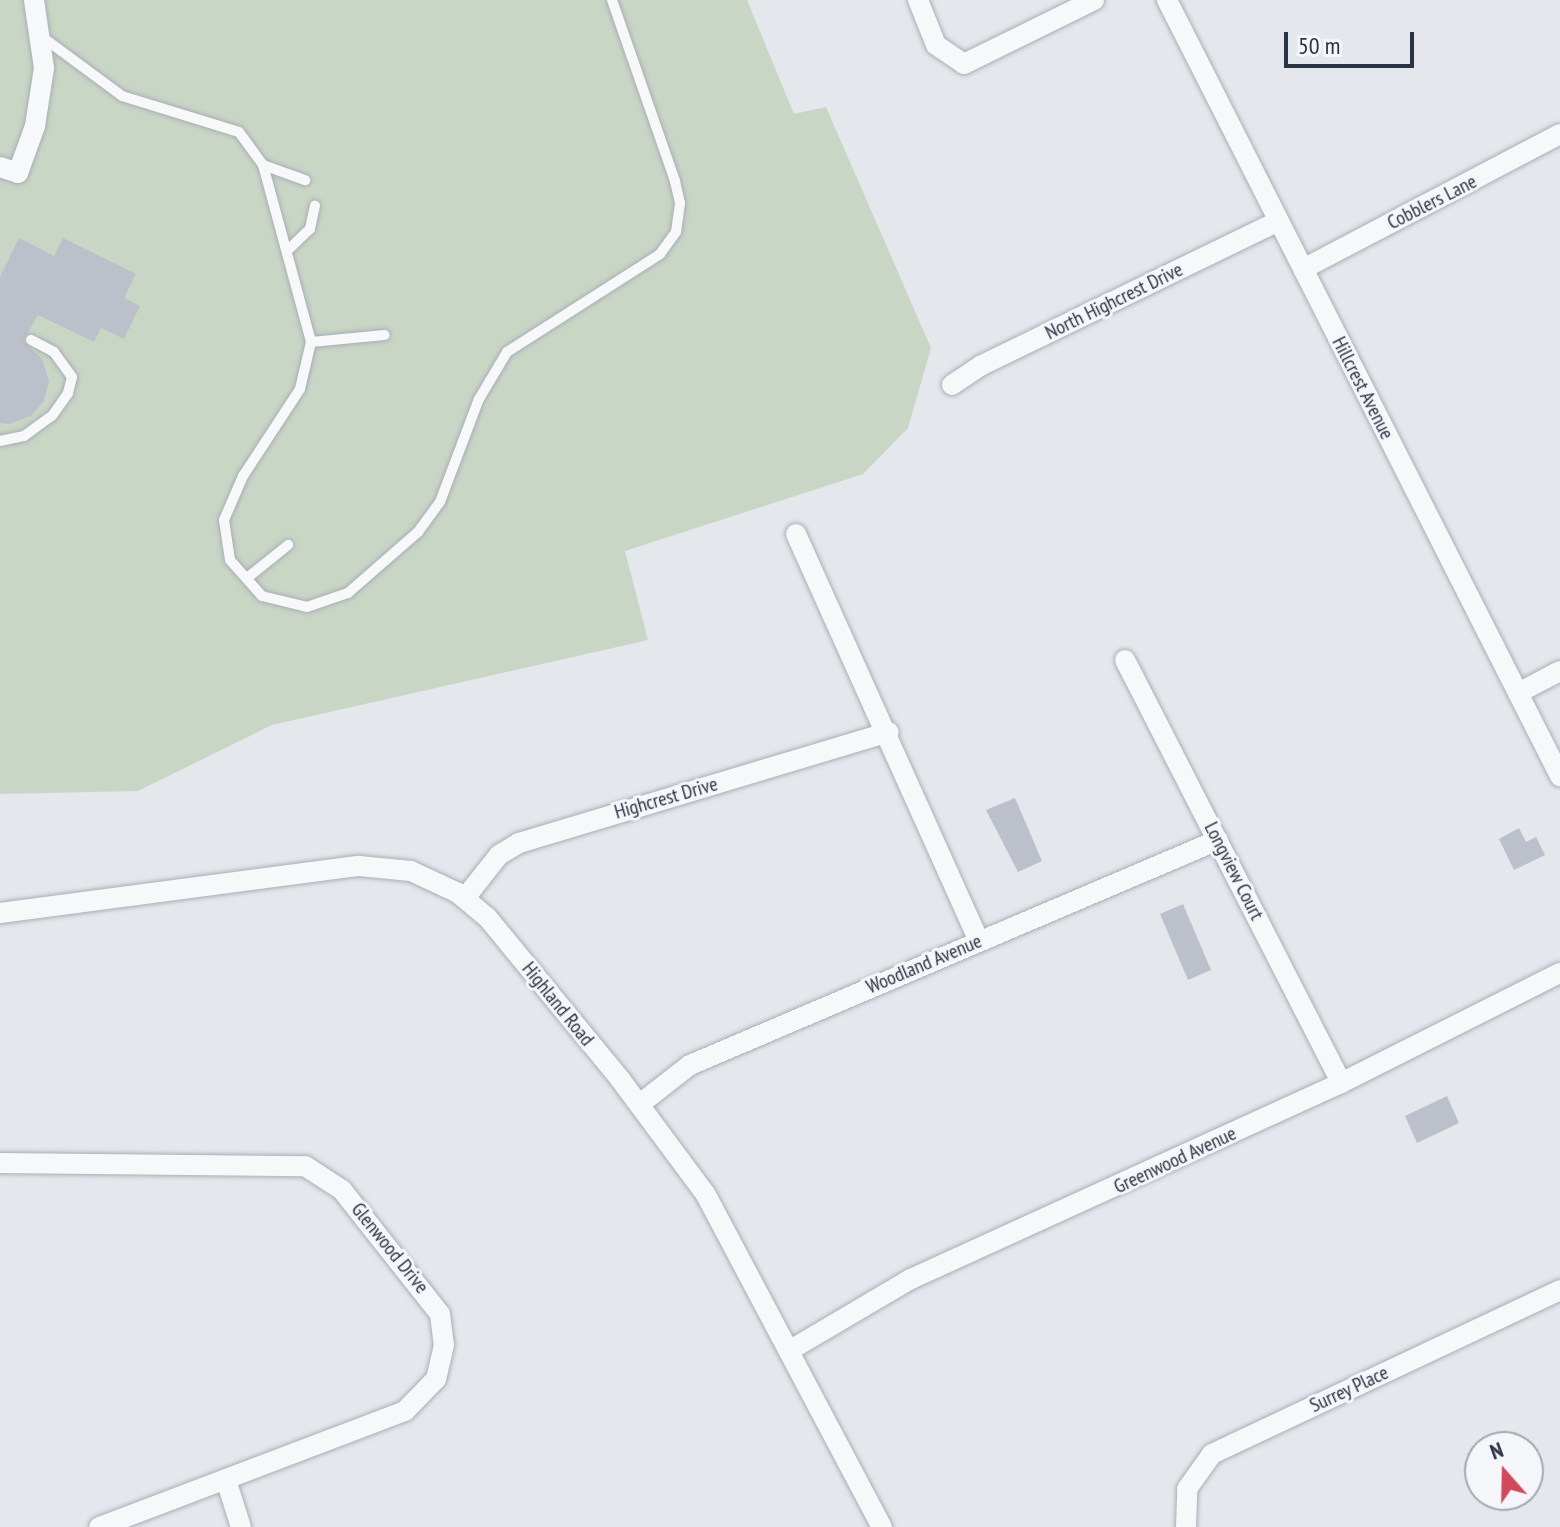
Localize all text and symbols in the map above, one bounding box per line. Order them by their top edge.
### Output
scale bar [1288,16,1418,66]
text: 50 m [1298,30,1340,61]
street label: Cobblers Lane [1383,169,1481,235]
street label: North Highcrest Drive [1041,257,1187,345]
street label: Hillcrest Avenue [1327,333,1399,443]
street label: Highcrest Drive [612,772,720,824]
street label: Longview Court [1199,818,1269,924]
street label: Woodland Avenue [862,929,986,999]
street label: Highland Road [517,957,599,1051]
street label: Greenwood Avenue [1110,1121,1240,1199]
street label: Glenwood Drive [346,1198,434,1298]
street label: Surrey Place [1306,1360,1392,1418]
north arrow [1464,1431,1544,1511]
text: N [1486,1435,1507,1466]

